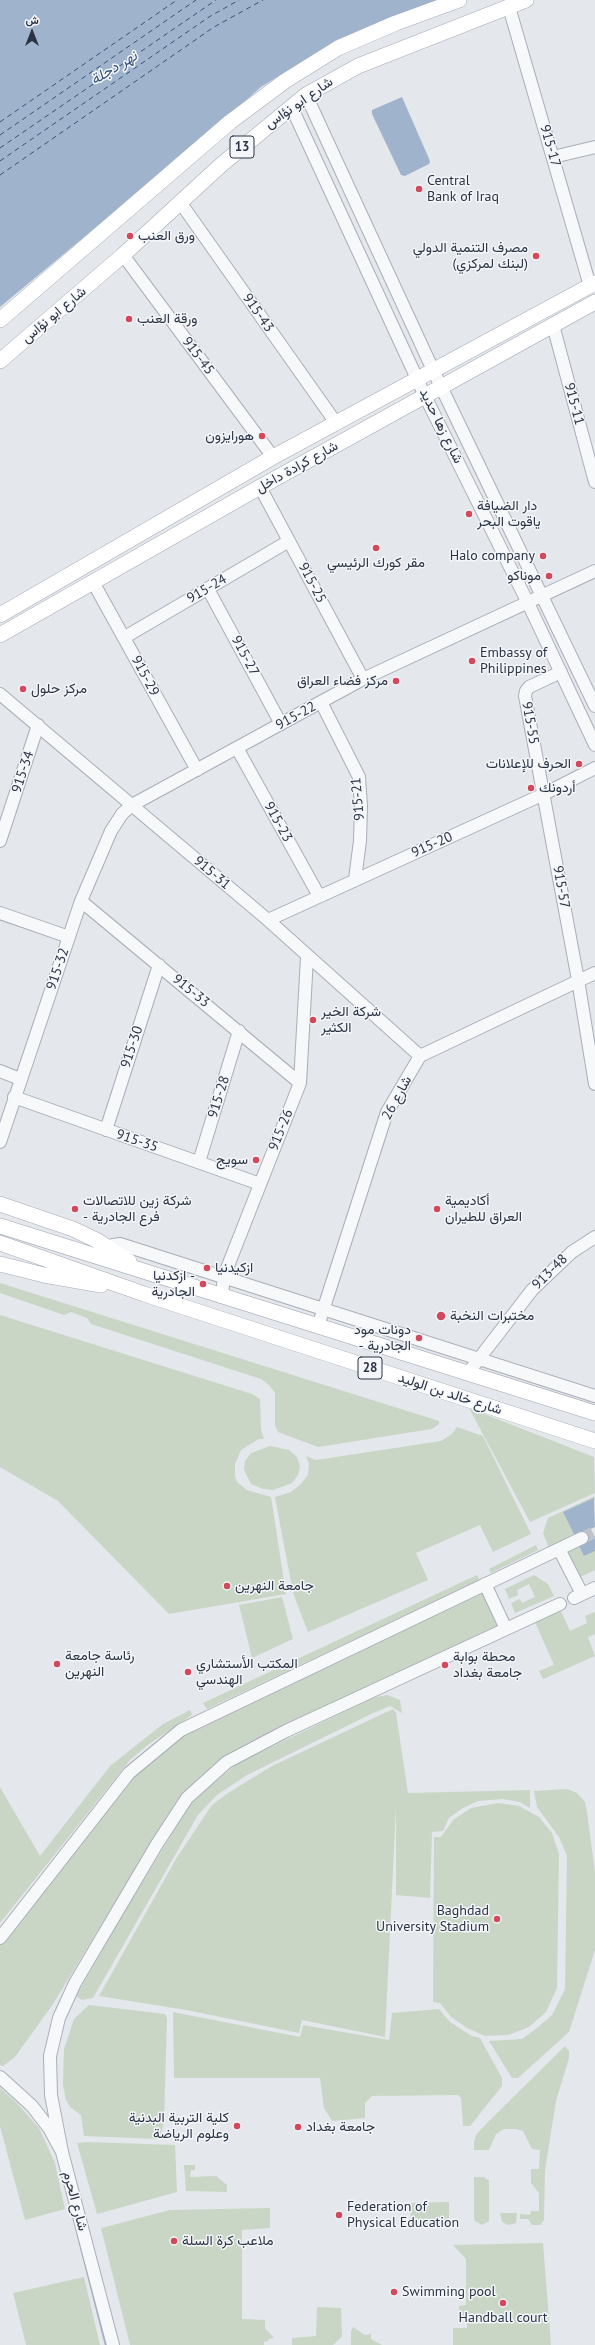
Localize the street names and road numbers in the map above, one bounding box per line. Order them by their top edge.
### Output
street label: شارع ابو نؤاس [262,73,336,133]
street label: 915-17 [536,123,564,169]
road number: 13 [230,136,254,158]
street label: شارع ابو نؤاس [18,283,90,347]
street label: 915-43 [239,290,277,336]
street label: 915-45 [178,334,218,378]
street label: 915-11 [560,381,588,427]
street label: شارع زها حديد [416,386,466,466]
street label: شارع كرادة داخل [253,437,341,497]
street label: 915-25 [294,560,330,606]
street label: 915-24 [184,571,230,607]
street label: 915-27 [227,633,263,679]
street label: 915-29 [127,653,163,699]
street label: 915-22 [273,698,319,734]
street label: 915-55 [518,700,542,746]
street label: 915-34 [8,749,38,795]
street label: 915-21 [348,777,368,821]
street label: 915-23 [260,799,296,845]
street label: 915-20 [409,829,455,861]
street label: 915-31 [190,853,234,893]
street label: 915-57 [549,864,573,910]
street label: 915-32 [43,946,73,992]
street label: 915-33 [169,971,213,1011]
street label: 915-30 [117,1024,147,1070]
street label: شارع 26 [379,1073,415,1123]
street label: 915-28 [205,1074,233,1120]
street label: 915-26 [265,1107,297,1153]
street label: 915-35 [114,1126,160,1156]
street label: 913-48 [529,1251,571,1293]
road number: 28 [358,1357,382,1379]
street label: شارع خالد بن الوليد [396,1369,504,1419]
street label: شارع الحرم [59,2169,91,2233]

